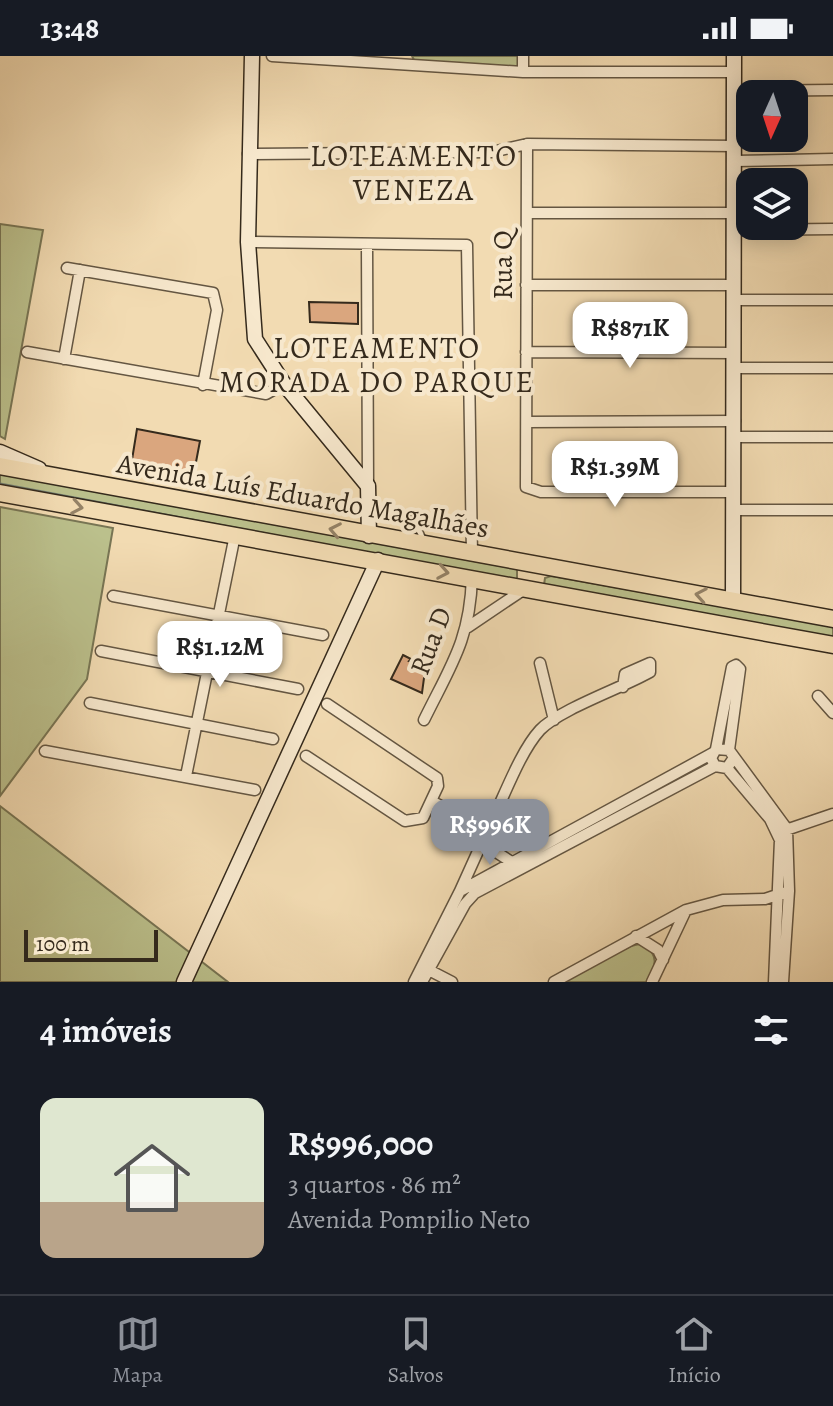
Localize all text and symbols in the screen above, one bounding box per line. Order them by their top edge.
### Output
text: 13:48 [40,8,99,48]
north arrow [736,80,808,152]
map controls [736,80,808,240]
district label: LOTEAMENTO VENEZA [310,136,518,210]
button: layers [736,168,808,240]
street label: Rua Q [484,227,522,300]
pin: R$871K [565,302,695,370]
text: R$871K [591,310,669,345]
district label: LOTEAMENTO MORADA DO PARQUE [219,328,535,402]
pin: R$1.39M [541,441,689,509]
street label: Avenida Luís Eduardo Magalhães [113,444,492,547]
text: R$1.39M [570,449,660,484]
one-way arrow [70,497,84,514]
one-way arrow [328,522,342,539]
one-way arrow [436,562,450,579]
one-way arrow [694,588,708,605]
street label: Rua D [401,602,461,680]
pin: R$1.12M [146,621,294,689]
text: R$1.12M [176,629,264,664]
pin: R$996K [425,799,555,867]
text: R$996K [449,807,531,842]
scale bar [24,926,158,962]
text: 100 m [36,929,90,959]
text: 4 imóveis [40,1007,172,1054]
icon: filters [749,1008,793,1052]
text: R$996,000 [288,1120,433,1167]
icon: home [104,1130,200,1226]
text: 3 quartos · 86 m² [288,1167,461,1202]
text: Avenida Pompilio Neto [288,1202,530,1237]
tab: Mapa [112,1312,163,1390]
tab: Salvos [387,1312,444,1390]
tab: Início [668,1312,721,1390]

